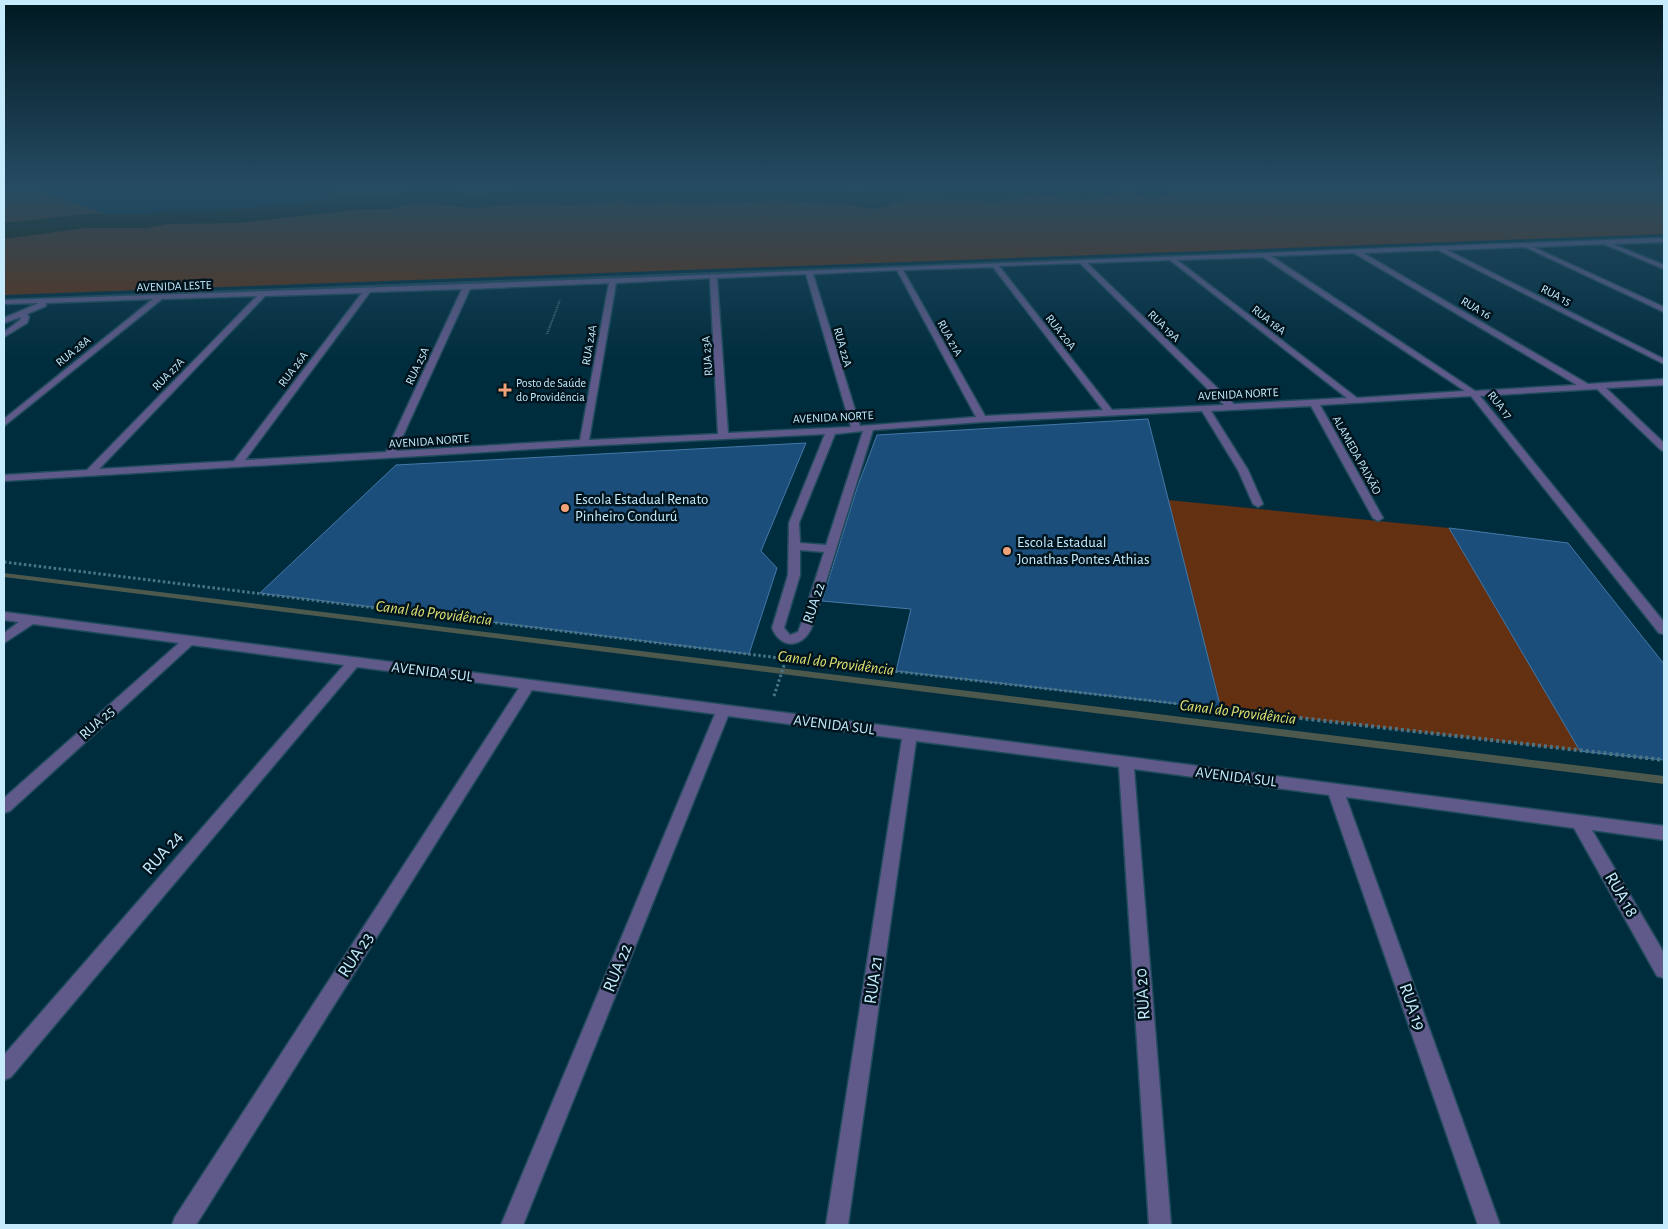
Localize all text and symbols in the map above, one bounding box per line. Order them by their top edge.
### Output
street label: AVENIDA LESTE [136,279,212,293]
street label: RUA 15 [1539,282,1573,308]
street label: RUA 16 [1459,295,1493,321]
street label: RUA 18A [1250,303,1288,337]
street label: RUA 19A [1146,308,1182,344]
street label: RUA 20A [1044,312,1078,352]
street label: RUA 21A [935,318,965,358]
street label: RUA 24A [580,324,598,366]
street label: RUA 22A [832,326,854,368]
street label: RUA 28A [53,333,93,368]
street label: RUA 23A [700,336,714,376]
street label: RUA 25A [403,345,431,387]
street label: RUA 26A [276,349,310,389]
street label: RUA 27A [150,355,186,393]
place label: Posto de Saúde do Providência [516,377,586,403]
marker: Posto de Saúde do Providência [498,383,512,397]
street label: AVENIDA NORTE [1197,386,1279,402]
street label: RUA 17 [1485,389,1515,421]
street label: AVENIDA NORTE [792,409,874,425]
street label: ALAMEDA PAIXÃO [1330,413,1385,497]
street label: AVENIDA NORTE [388,432,470,450]
place label: Escola Estadual Renato Pinheiro Condurú [575,492,708,524]
marker: Escola Estadual Renato Pinheiro Condurú [559,502,571,514]
place label: Escola Estadual Jonathas Pontes Athias [1017,535,1149,567]
marker: Escola Estadual Jonathas Pontes Athias [1001,545,1013,557]
street label: RUA 22 [800,581,828,625]
water label: Canal do Providência [375,598,493,628]
water label: Canal do Providência [777,648,895,678]
street label: AVENIDA SUL [391,660,474,685]
water label: Canal do Providência [1179,697,1297,727]
street label: RUA 25 [77,704,117,742]
street label: AVENIDA SUL [793,713,876,738]
street label: AVENIDA SUL [1195,765,1278,790]
street label: RUA 24 [140,828,187,878]
street label: RUA 18 [1601,869,1641,921]
street label: RUA 23 [335,929,377,981]
street label: RUA 22 [600,941,636,995]
street label: RUA 21 [862,955,886,1005]
street label: RUA 20 [1132,968,1154,1020]
street label: RUA 19 [1396,981,1428,1033]

